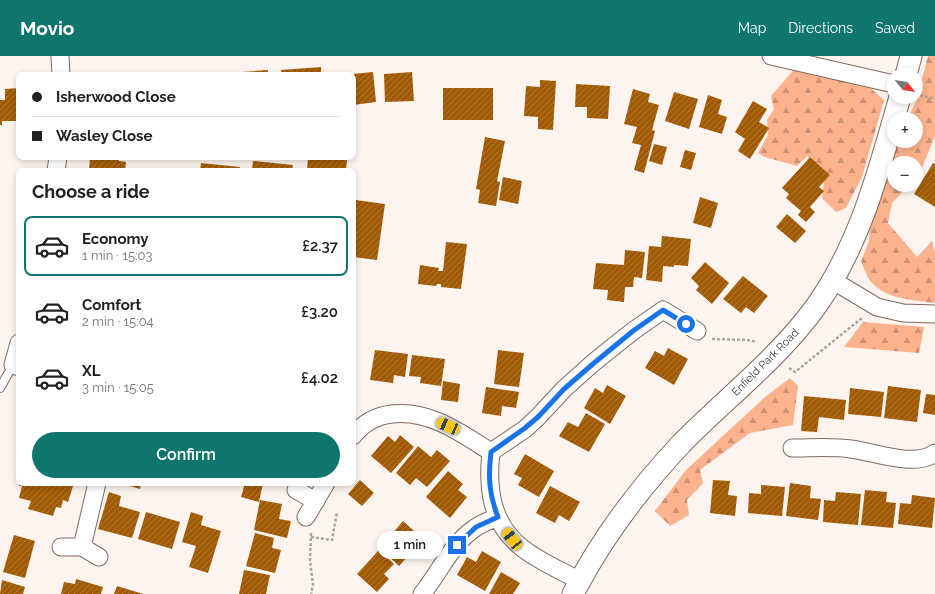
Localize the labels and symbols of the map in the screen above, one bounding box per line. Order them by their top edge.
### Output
north arrow [887,68,923,104]
route start [677,315,695,333]
street label: Enfield Park Road [729,326,802,399]
car [435,416,461,436]
car [500,526,524,552]
callout: 1 min [377,531,443,559]
route end [448,536,466,554]

